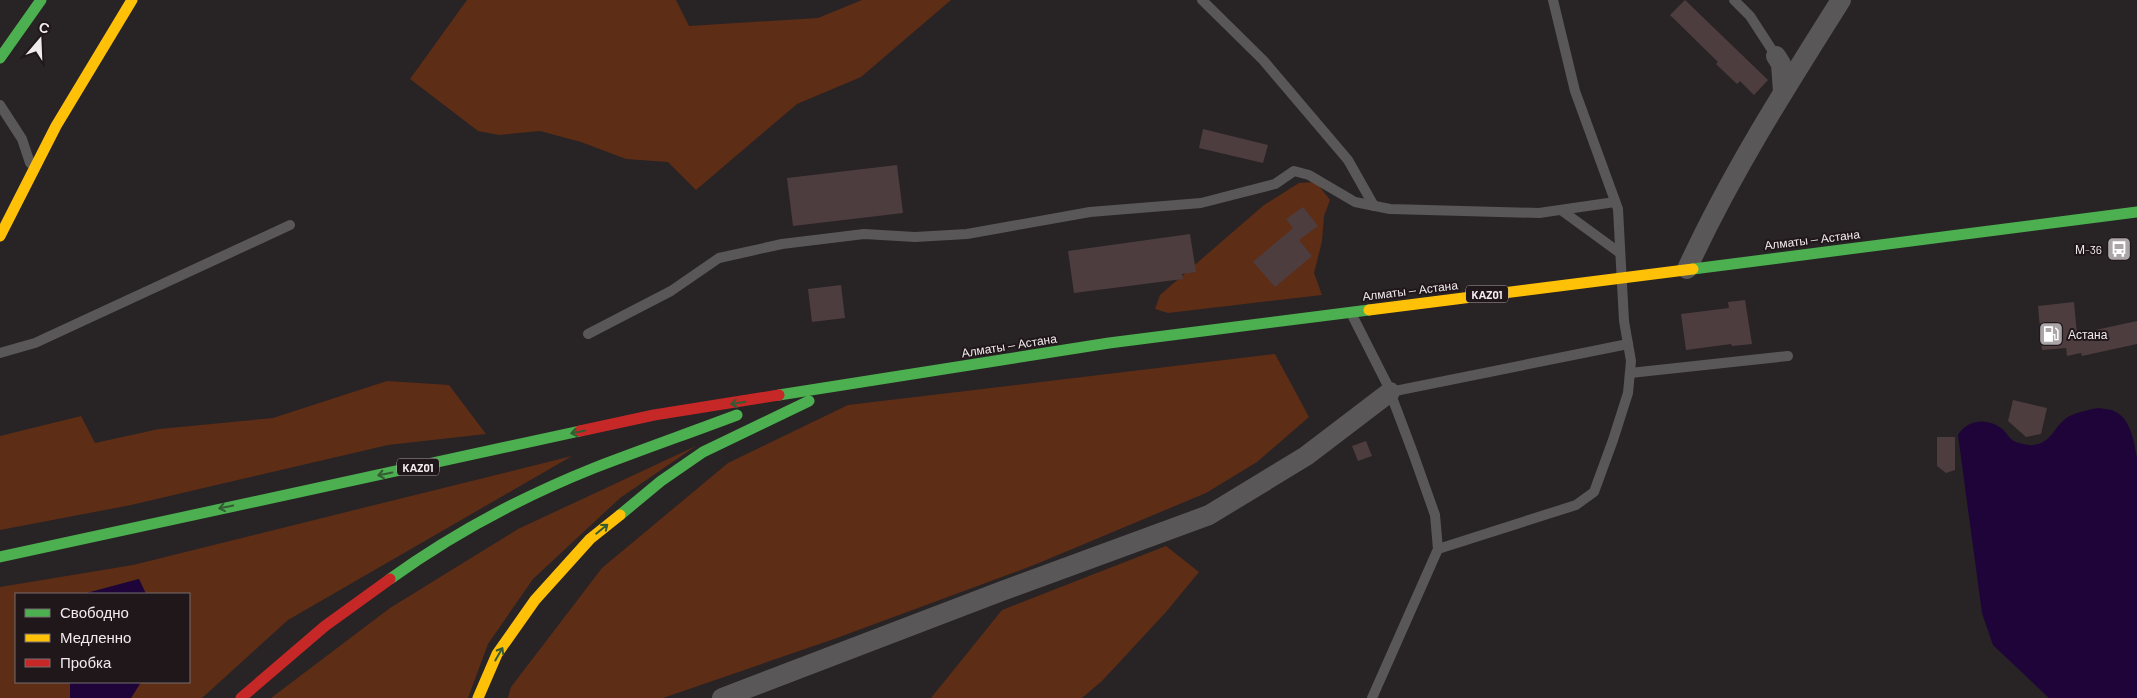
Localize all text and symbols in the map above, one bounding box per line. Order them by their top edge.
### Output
north arrow [15,15,65,65]
text: С [37,18,52,37]
street label: Алматы — Астана [1763,226,1861,252]
bus stop icon: М-36 [2106,236,2132,262]
place label: М-36 [2075,242,2102,256]
street label: Алматы — Астана [1361,277,1459,303]
road number: KАZ01 [1466,286,1508,302]
fuel station icon: Астана [2038,321,2064,347]
place label: Астана [2068,327,2108,341]
street label: Алматы — Астана [960,331,1058,359]
one-way arrow [730,398,746,408]
one-way arrow [570,428,586,437]
road number: KАZ01 [397,458,439,476]
one-way arrow [377,469,393,479]
one-way arrow [218,503,234,513]
one-way arrow [595,524,608,535]
legend [15,593,190,683]
text: Свободно [60,603,129,621]
text: Медленно [60,628,131,646]
one-way arrow [494,647,504,661]
text: Пробка [60,653,112,671]

